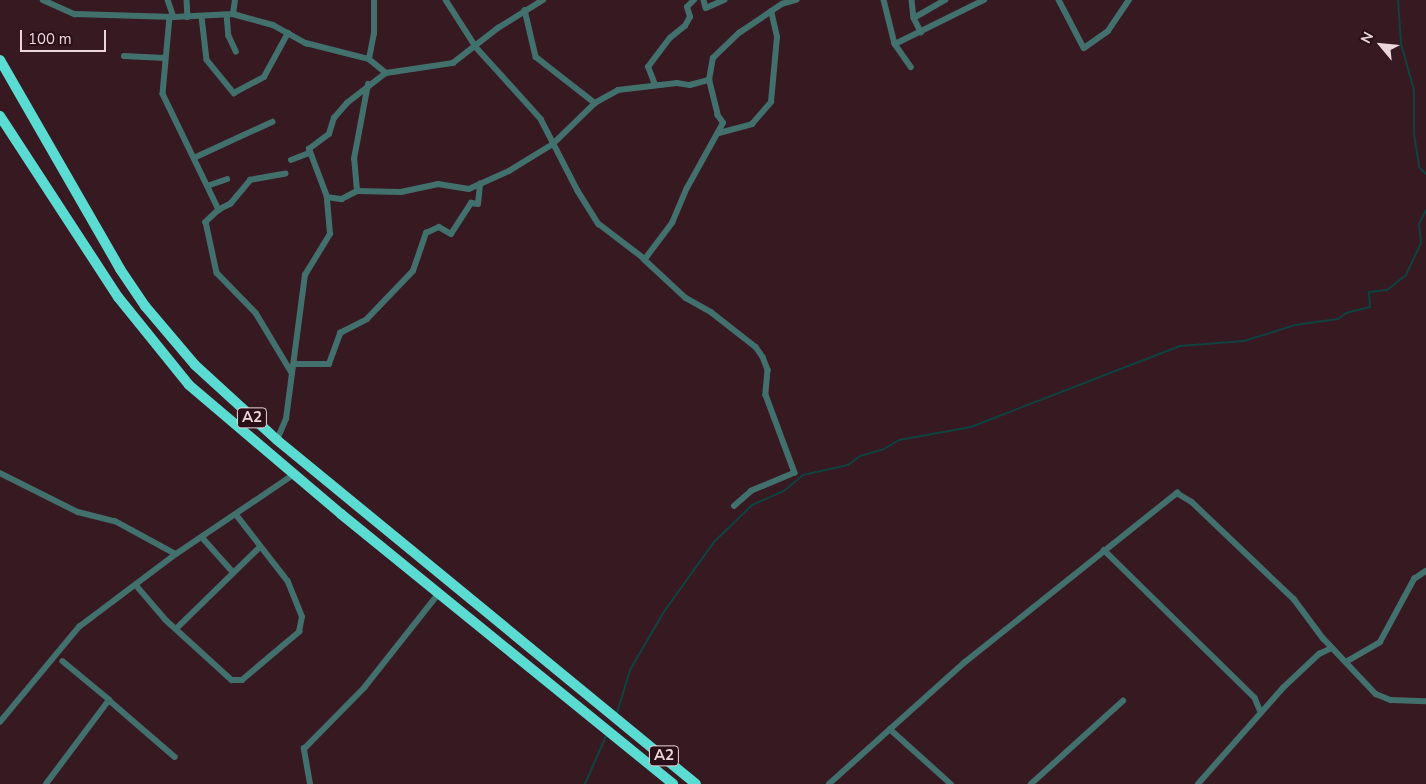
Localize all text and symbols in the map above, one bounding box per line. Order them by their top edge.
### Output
scale bar [22,20,109,52]
north arrow [1356,20,1406,70]
text: 100 m [28,29,72,49]
text: N [1356,29,1378,47]
road number: A2 [236,406,268,430]
road number: A2 [648,744,680,768]

